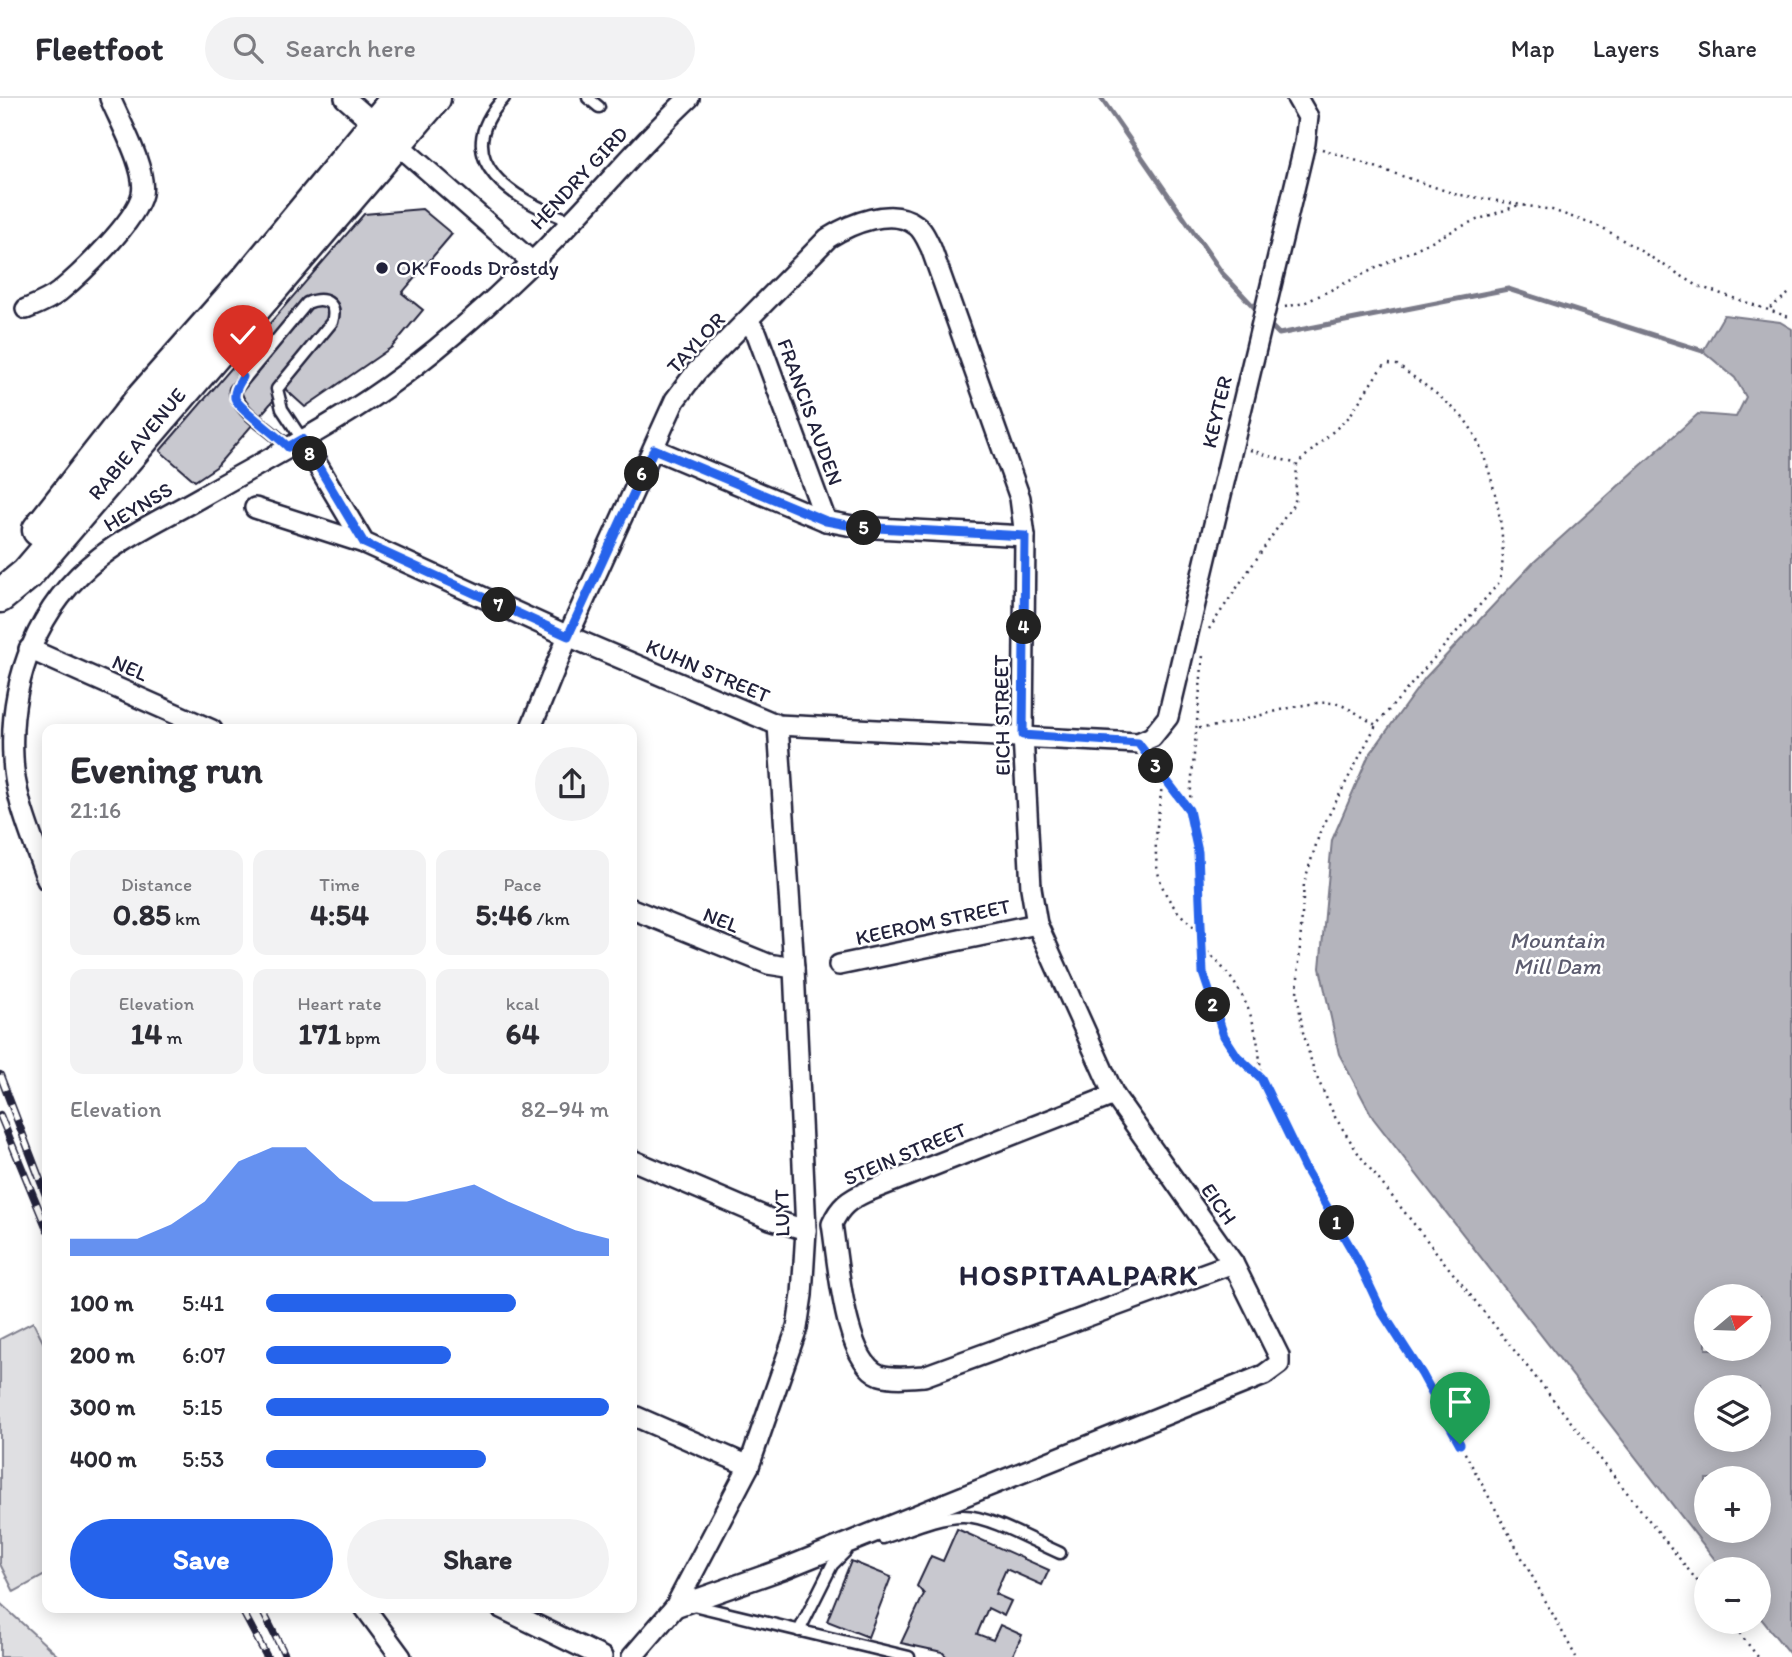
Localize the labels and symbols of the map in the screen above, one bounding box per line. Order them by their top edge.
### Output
street label: HENDRY GIRD [525,121,633,234]
place label: OK Foods Drostdy [396,255,559,280]
marker: OK Foods Drostdy [374,260,390,276]
pin [213,305,273,377]
street label: TAYLOR [661,307,730,378]
street label: FRANCIS AUDEN [772,335,849,488]
street label: KEYTER [1196,373,1237,450]
street label: RABIE AVENUE [83,383,191,505]
pin: 8 [292,436,328,472]
pin: 6 [624,456,660,492]
street label: HEYNSS [99,476,177,537]
pin: 5 [846,510,882,546]
pin: 7 [482,588,516,622]
pin: 4 [1006,610,1042,644]
street label: KUHN STREET [642,633,774,708]
street label: NEL [109,649,152,687]
street label: EICH STREET [988,654,1015,776]
pin: 3 [1138,748,1174,784]
street label: KEEROM STREET [853,893,1013,950]
street label: NEL [700,901,743,938]
water label: Mountain Mill Dam [1510,926,1605,980]
pin: 2 [1196,988,1230,1023]
street label: STEIN STREET [840,1116,970,1191]
street label: EICH [1196,1178,1243,1229]
street label: LUYT [769,1189,794,1237]
pin: 1 [1320,1206,1354,1240]
district label: HOSPITAALPARK [959,1258,1199,1292]
north arrow [1694,1284,1771,1362]
pin [1430,1372,1490,1444]

